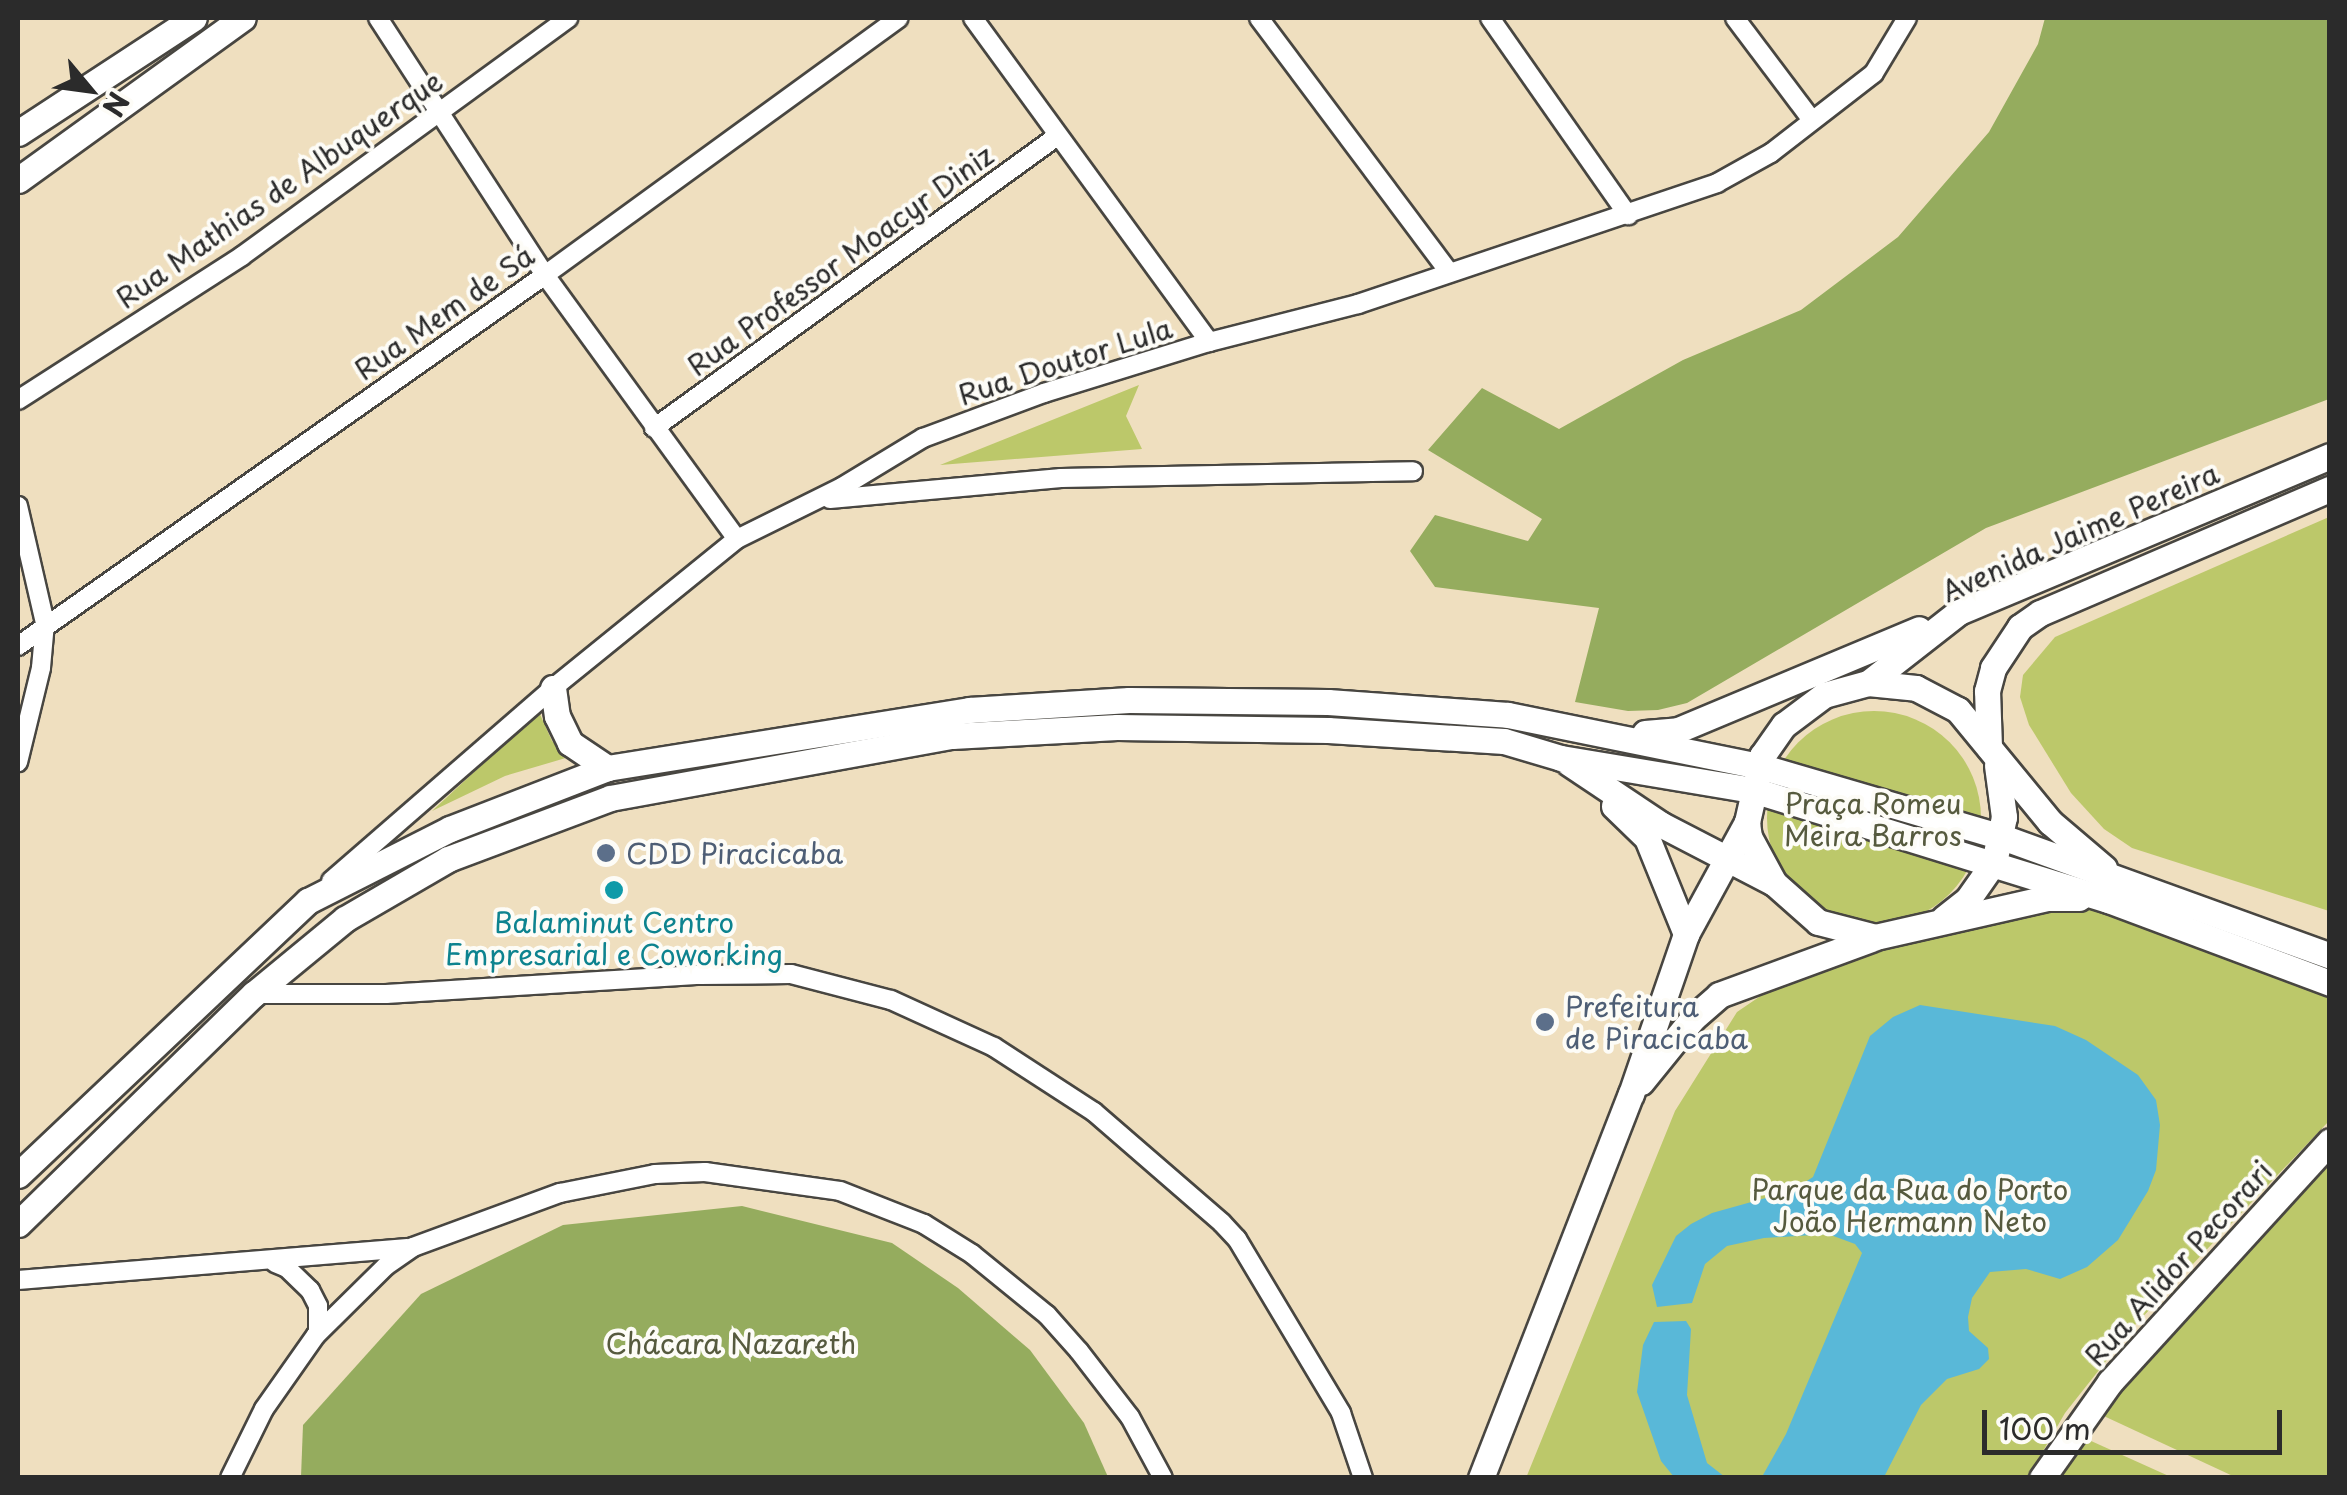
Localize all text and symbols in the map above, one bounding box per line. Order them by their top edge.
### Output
north arrow [40,40,140,140]
street label: Rua Mathias de Albuquerque [109,63,449,315]
text: N [92,85,141,125]
street label: Rua Professor Moacyr Diniz [680,137,1000,383]
street label: Rua Mem de Sá [347,237,541,387]
street label: Rua Doutor Lula [954,311,1176,411]
street label: Avenida Jaime Pereira [1935,455,2225,609]
park label: Praça Romeu Meira Barros [1784,786,1962,852]
place label: CDD Piracicaba [626,836,845,870]
marker: CDD Piracicaba [595,842,617,864]
marker: Balaminut Centro Empresarial e Coworking [603,879,625,901]
place label: Balaminut Centro Empresarial e Coworking [444,905,784,971]
place label: Prefeitura de Piracicaba [1565,989,1748,1055]
marker: Prefeitura de Piracicaba [1534,1011,1556,1033]
street label: Rua Alidor Pecorari [2076,1152,2280,1374]
park label: Parque da Rua do Porto João Hermann Neto [1750,1172,2070,1238]
park label: Chácara Nazareth [605,1326,857,1360]
scale bar [1987,1390,2287,1452]
text: 100 m [1999,1405,2091,1450]

